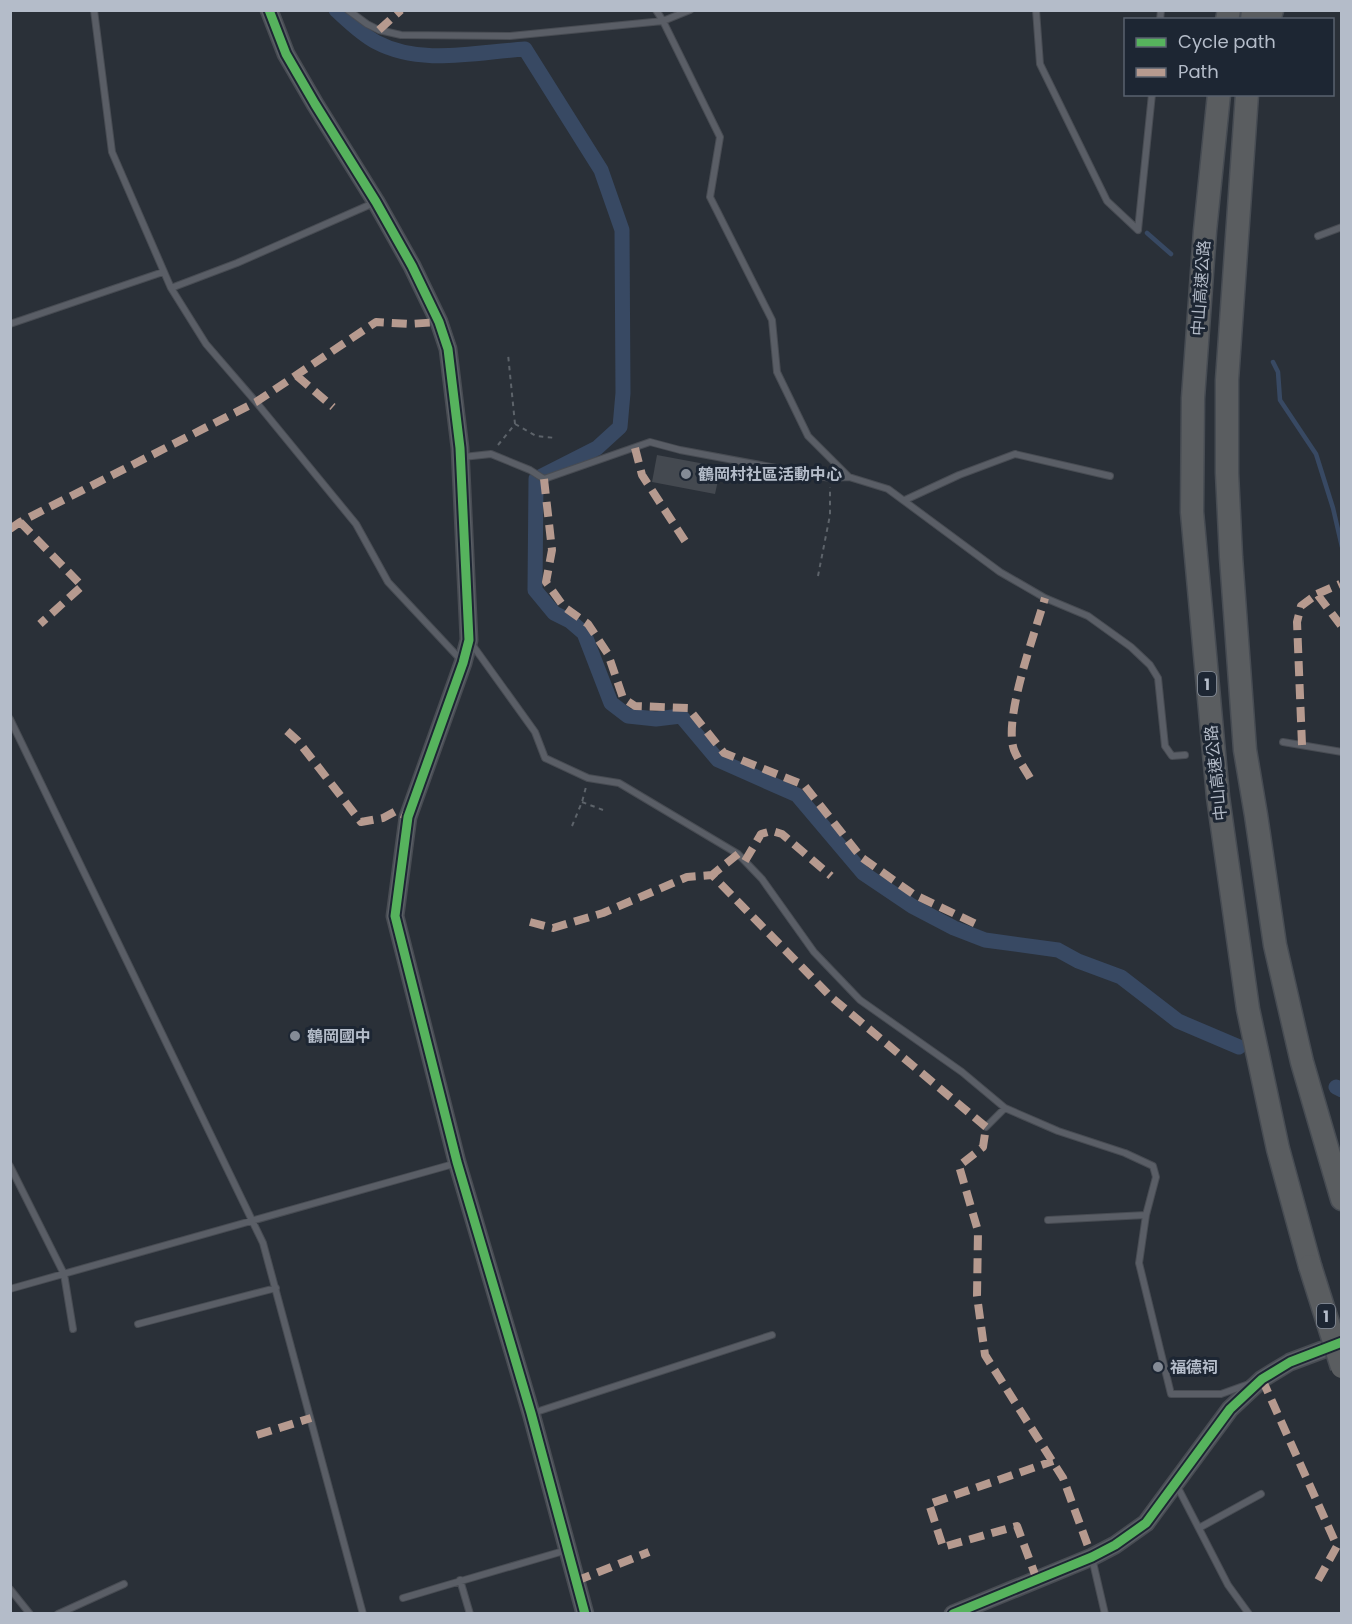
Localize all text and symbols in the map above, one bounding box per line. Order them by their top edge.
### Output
legend [1124,18,1334,96]
text: Cycle path [1178,29,1276,54]
text: Path [1178,59,1219,84]
street label: 中山高速公路 [1186,239,1216,337]
place label: 鶴岡村社區活動中心 [698,463,842,486]
marker: 鶴岡村社區活動中心 [679,467,693,481]
road number: 1 [1198,672,1216,696]
street label: 中山高速公路 [1200,724,1232,822]
place label: 鶴岡國中 [307,1025,371,1048]
marker: 鶴岡國中 [288,1029,302,1043]
road number: 1 [1317,1304,1335,1328]
place label: 福德祠 [1170,1356,1218,1379]
marker: 福德祠 [1151,1360,1165,1374]

